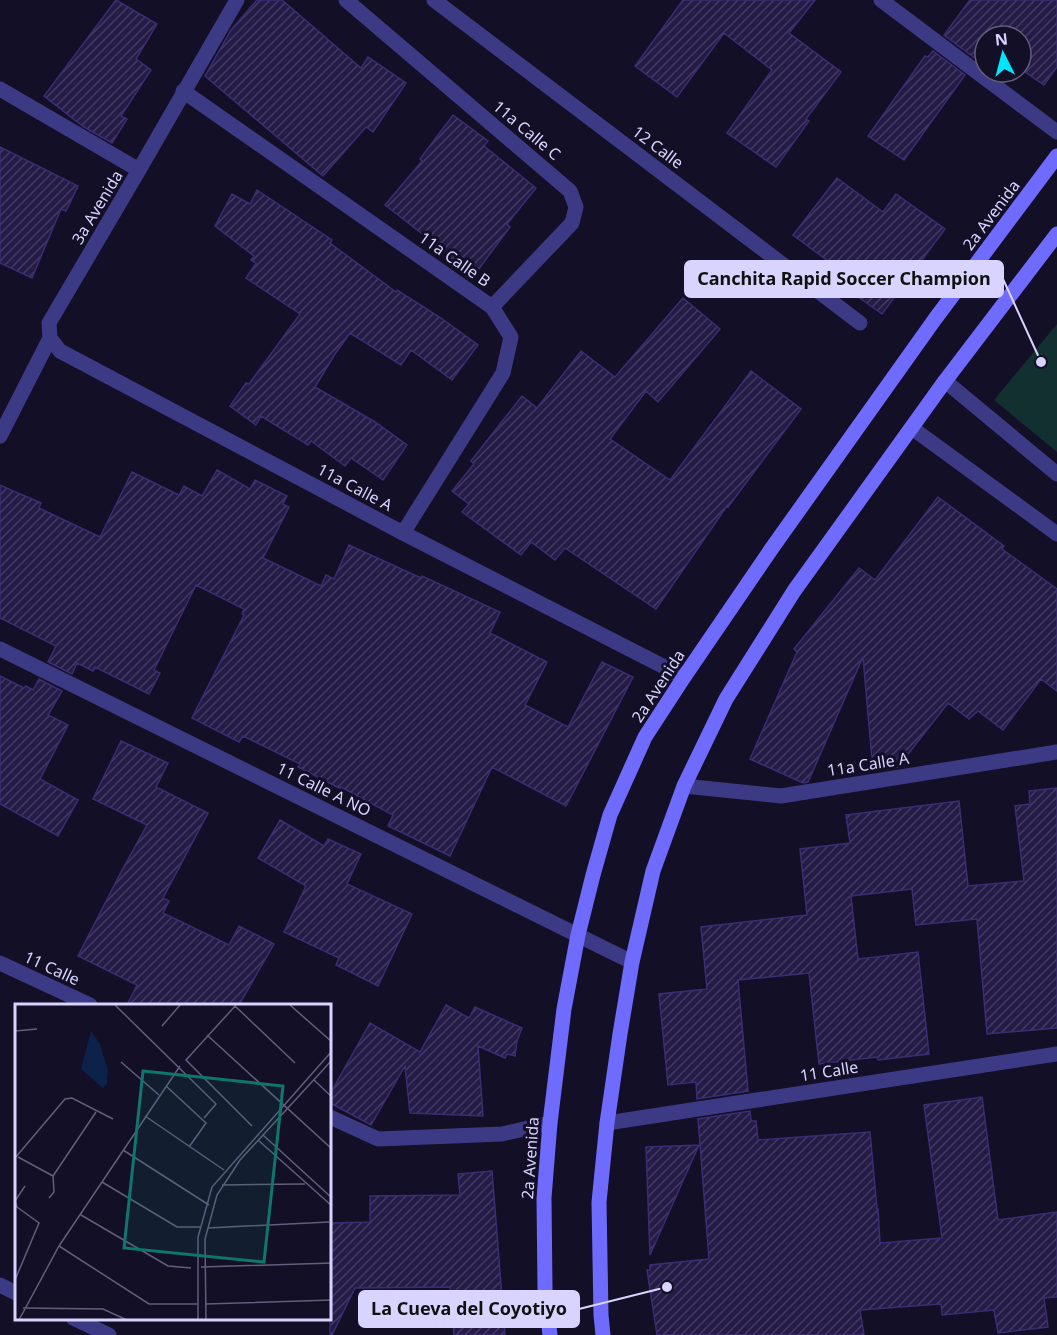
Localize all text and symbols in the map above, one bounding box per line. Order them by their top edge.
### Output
north arrow [973,24,1033,84]
text: N [994,27,1009,51]
street label: 11a Calle C [488,95,566,165]
street label: 12 Calle [628,121,688,173]
street label: 3a Avenida [66,166,128,248]
street label: 2a Avenida [957,175,1025,255]
street label: 11a Calle B [415,226,495,292]
callout: Canchita Rapid Soccer Champion [685,261,1003,297]
text: Canchita Rapid Soccer Champion [697,266,991,290]
street label: 11a Calle A [314,458,397,516]
street label: 2a Avenida [626,645,690,727]
street label: 11a Calle A [826,747,911,781]
street label: 11 Calle A NO [273,757,375,821]
street label: 11 Calle [21,946,83,990]
inset map [15,1004,332,1320]
street label: 11 Calle [798,1056,860,1086]
street label: 2a Avenida [516,1116,544,1200]
callout: La Cueva del Coyotiyo [359,1291,579,1327]
text: La Cueva del Coyotiyo [371,1296,567,1320]

